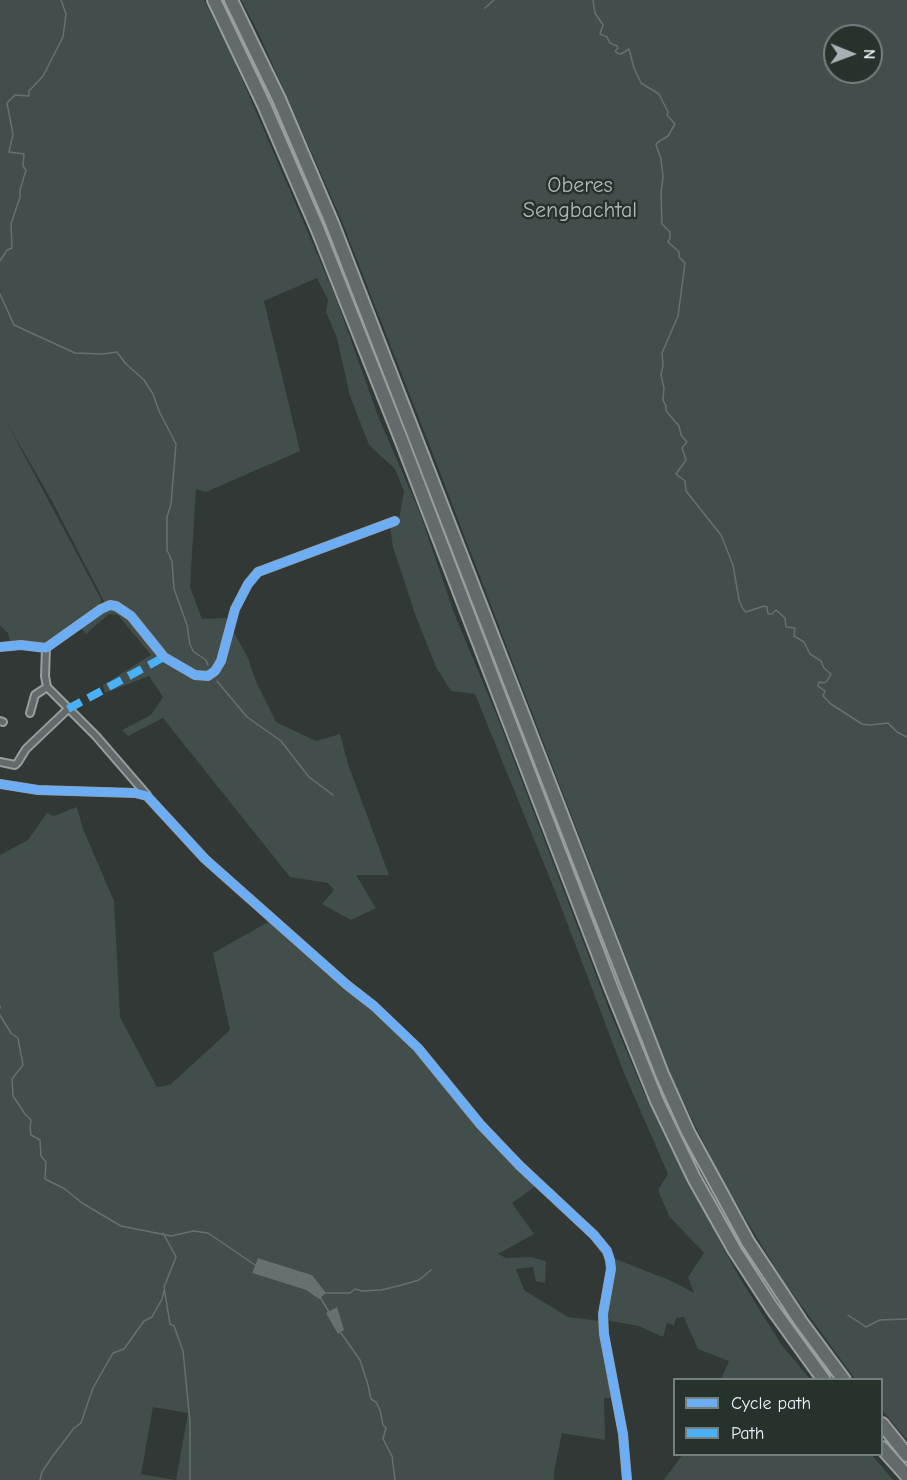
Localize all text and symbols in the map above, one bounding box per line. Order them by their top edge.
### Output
north arrow [823,24,883,84]
text: N [860,49,878,60]
park label: Oberes Sengbachtal [523,173,637,224]
legend [673,1378,883,1456]
text: Cycle path [731,1393,811,1414]
text: Path [731,1423,764,1444]

